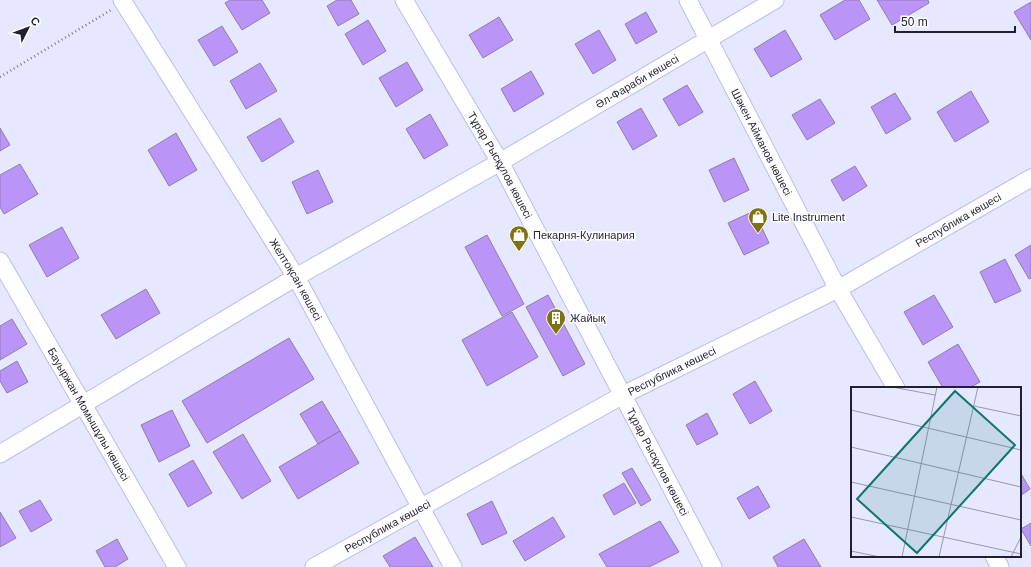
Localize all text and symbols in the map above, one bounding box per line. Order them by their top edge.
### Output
north arrow [8,8,48,48]
scale bar [895,8,1015,34]
text: С [28,14,43,28]
text: 50 m [901,15,928,29]
street label: Әл-Фараби көшесі [593,52,681,110]
street label: Шәкен Айманов көшесі [729,87,794,197]
street label: Тұрар Рысқұлов көшесі [466,110,535,220]
street label: Республика көшесі [913,191,1003,249]
shop icon: Lite Instrument [747,206,769,234]
place label: Lite Instrument [772,211,845,223]
shop icon: Пекарня-Кулинария [508,224,530,252]
place label: Пекарня-Кулинария [533,229,635,241]
street label: Желтоқсан көшесі [267,236,324,322]
building icon: Жайық [545,307,567,335]
place label: Жайық [570,312,605,324]
street label: Республика көшесі [626,344,718,398]
street label: Бауыржан Момышұлы көшесі [45,345,132,483]
inset map [851,387,1021,557]
street label: Тұрар Рысқұлов көшесі [624,406,691,518]
street label: Республика көшесі [342,497,432,555]

